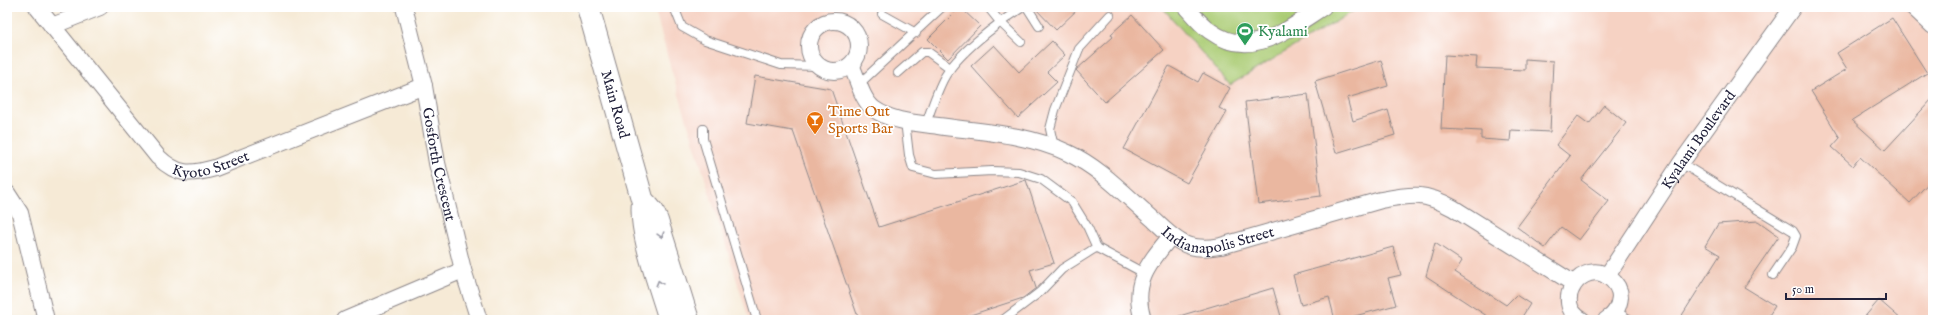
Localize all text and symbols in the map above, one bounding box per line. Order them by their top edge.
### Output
sports icon: Kyalami [1235,21,1255,46]
place label: Kyalami [1258,22,1308,41]
street label: Main Road [596,68,634,141]
street label: Kyalami Boulevard [1657,86,1741,193]
place label: Time Out Sports Bar [828,102,893,138]
street label: Gosforth Crescent [418,106,460,223]
bar icon: Time Out Sports Bar [805,110,825,135]
street label: Kyoto Street [169,147,252,183]
street label: Indianapolis Street [1161,216,1279,238]
text: Indianapolis Street [1157,222,1276,258]
one-way arrow [657,232,665,239]
scale bar [1786,275,1886,301]
one-way arrow [655,279,664,286]
text: 50 m [1792,282,1814,297]

